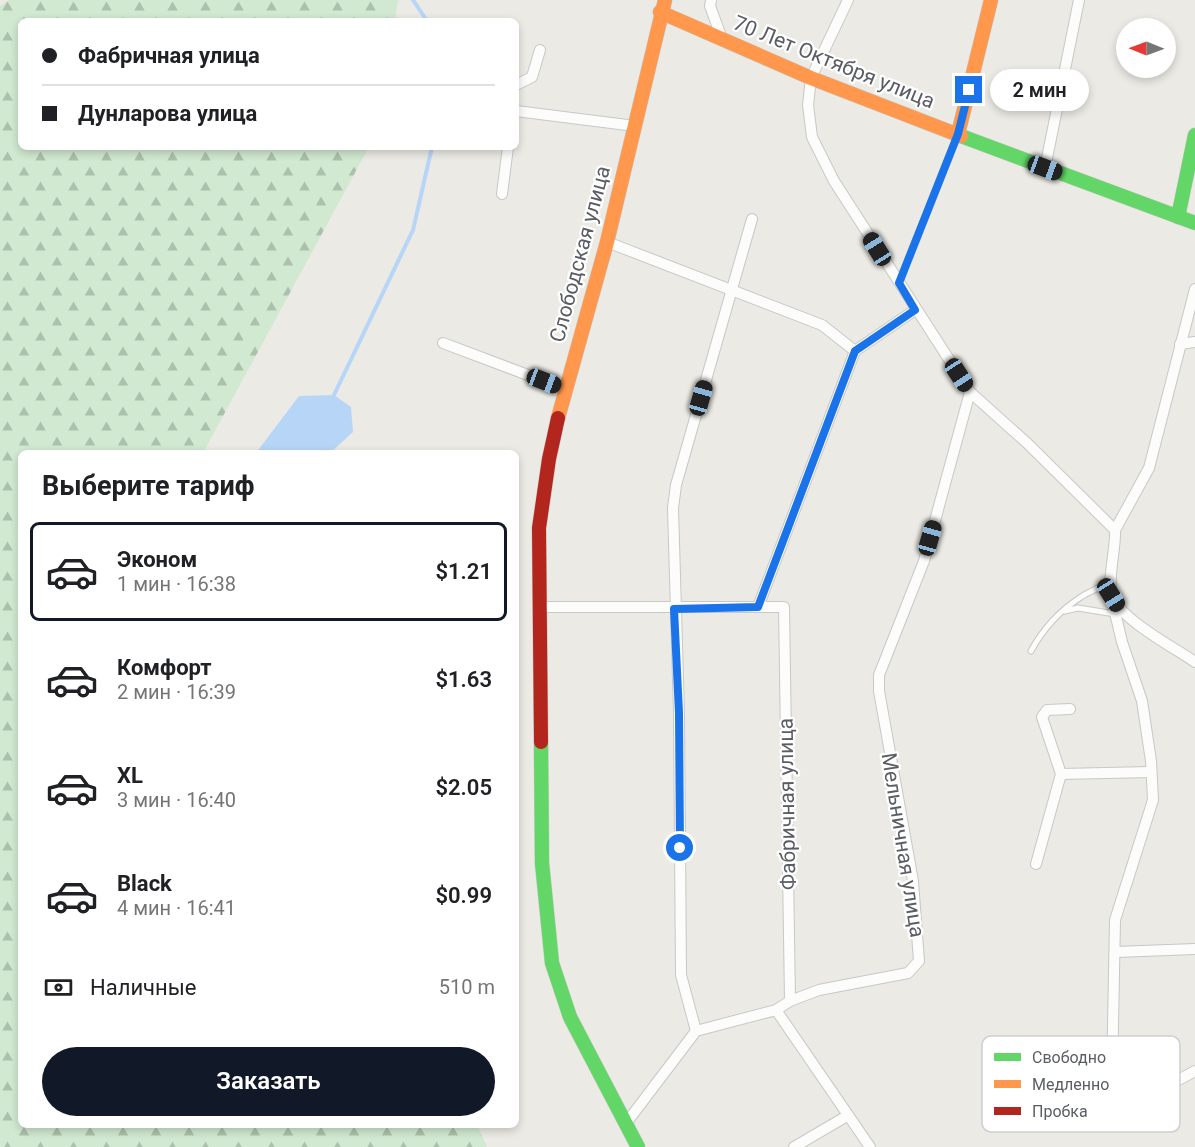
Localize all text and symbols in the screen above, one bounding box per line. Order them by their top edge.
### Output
street label: 70 Лет Октября улица [730,11,938,113]
north arrow [1116,18,1176,78]
map controls [1116,18,1176,78]
text: Фабричная улица [78,43,260,68]
callout: 2 мин [990,69,1089,111]
route end [955,76,982,103]
text: 2 мин [1012,78,1067,102]
text: Дунларова улица [78,101,257,126]
car [1025,153,1065,183]
street label: Слободская улица [545,163,615,345]
car [860,229,894,269]
car [942,355,976,395]
car [524,366,564,396]
car [687,378,715,418]
text: Выберите тариф [42,470,254,502]
car [916,518,944,558]
icon: car [45,545,99,599]
text: Эконом [117,547,197,572]
text: $1.21 [435,559,492,584]
text: 1 мин · 16:38 [117,572,236,596]
car [1094,575,1128,615]
icon: car [45,653,99,707]
text: Комфорт [117,655,212,680]
text: $1.63 [435,667,492,692]
text: 2 мин · 16:39 [117,680,236,704]
street label: Фабричная улица [773,718,801,890]
street label: Мельничная улица [877,751,929,939]
icon: car [45,761,99,815]
text: XL [117,763,143,788]
text: $2.05 [435,775,492,800]
text: 3 мин · 16:40 [117,788,236,812]
route start [666,834,693,861]
icon: car [45,869,99,923]
text: Black [117,871,172,896]
text: $0.99 [435,883,492,908]
text: 4 мин · 16:41 [117,896,236,920]
icon: cash [42,971,75,1004]
text: Наличные [90,975,196,1000]
text: 510 m [439,975,495,999]
legend [982,1036,1180,1132]
button: Заказать [42,1047,495,1116]
text: Свободно [1032,1048,1106,1067]
text: Медленно [1032,1075,1109,1094]
text: Пробка [1032,1102,1088,1121]

